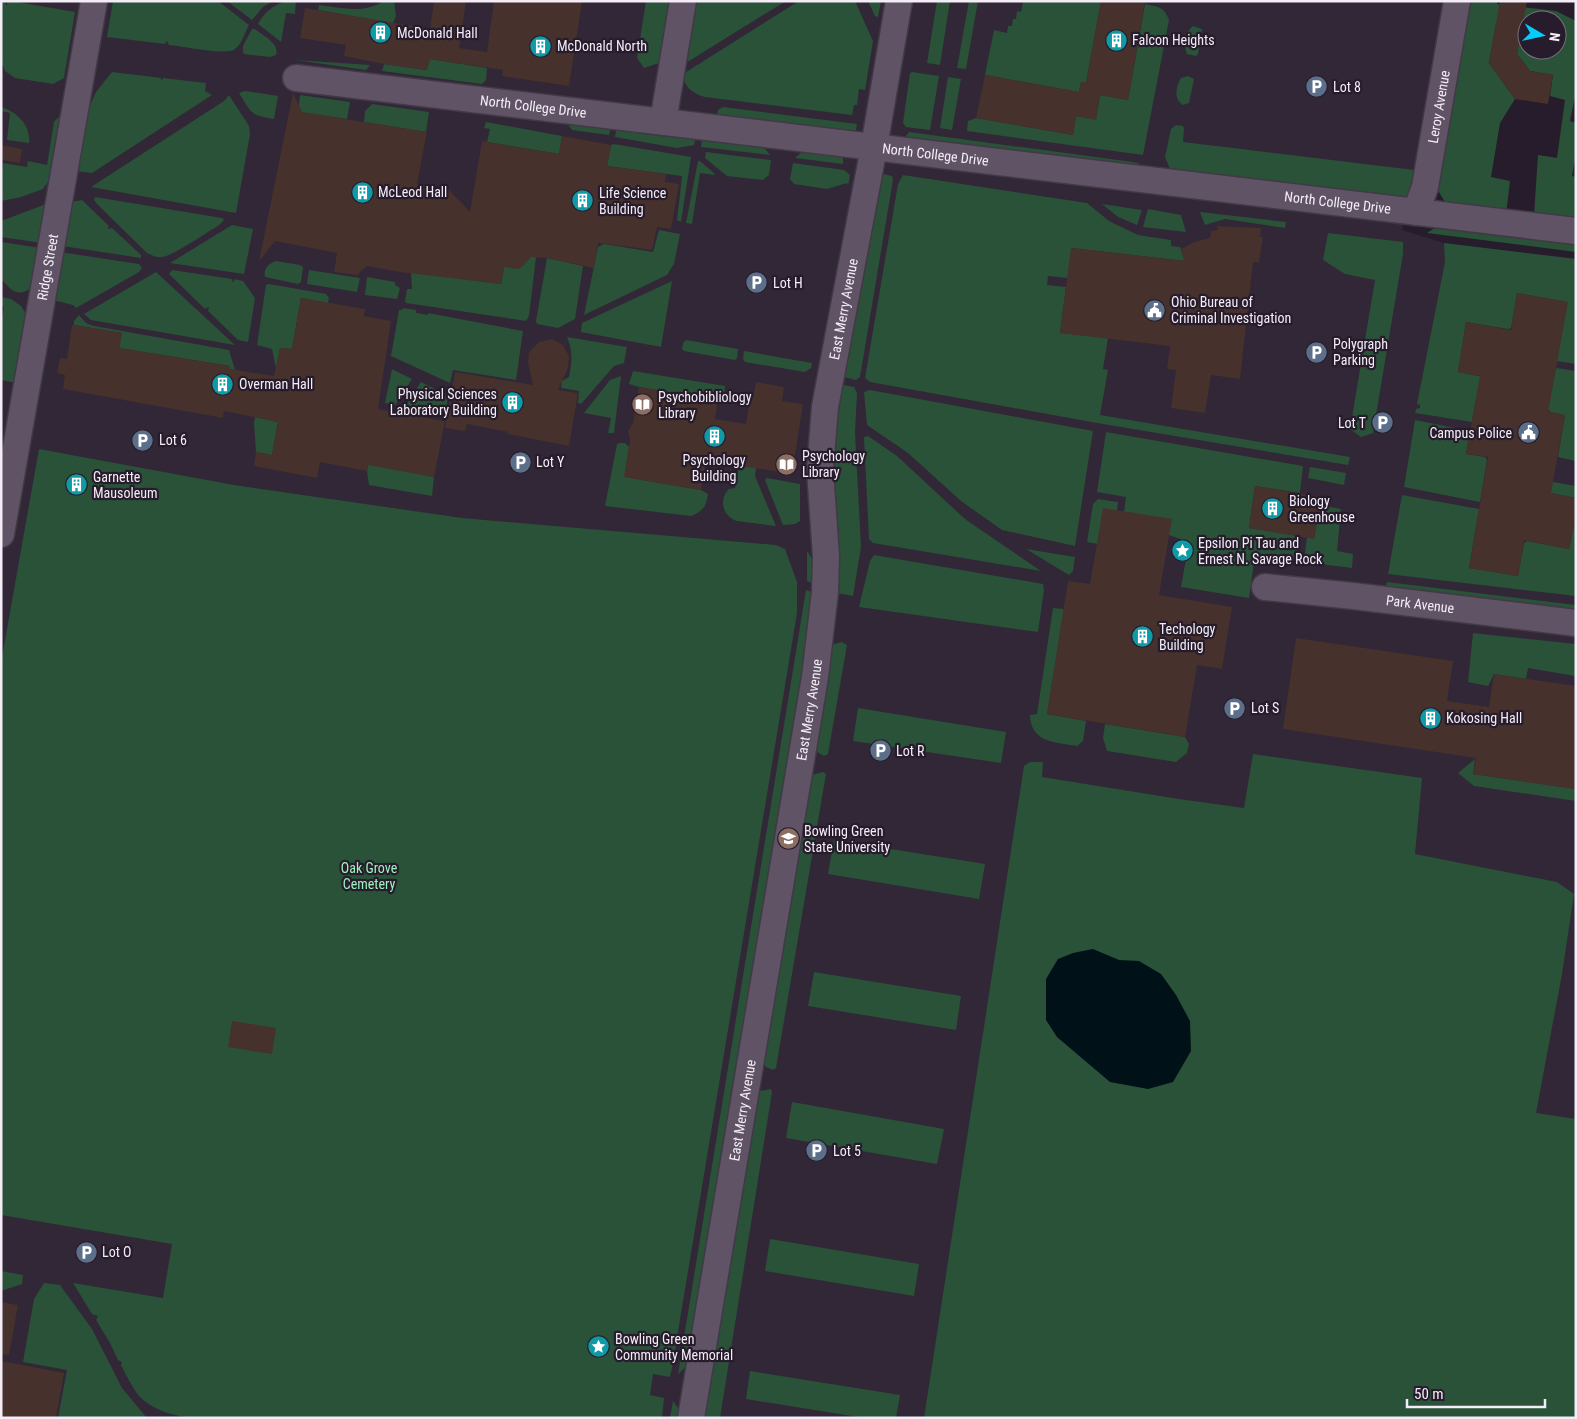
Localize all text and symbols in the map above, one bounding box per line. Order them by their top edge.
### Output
north arrow [1517,10,1567,60]
building icon: McDonald Hall [369,21,393,45]
place label: McDonald Hall [397,25,478,41]
building icon: Falcon Heights [1104,28,1128,52]
place label: Falcon Heights [1132,32,1215,48]
text: N [1546,32,1563,43]
building icon: McDonald North [529,34,553,58]
place label: McDonald North [557,38,647,54]
street label: Leroy Avenue [1425,69,1453,144]
parking icon: Lot 8 [1305,75,1329,99]
place label: Lot 8 [1333,79,1361,95]
street label: North College Drive [479,92,588,121]
street label: North College Drive [881,140,990,169]
building icon: McLeod Hall [350,180,374,204]
place label: McLeod Hall [378,184,447,200]
place label: Life Science Building [599,185,667,217]
street label: North College Drive [1283,188,1392,217]
building icon: Life Science Building [571,189,595,213]
street label: Ridge Street [34,233,61,301]
street label: East Merry Avenue [826,257,861,361]
parking icon: Lot H [745,271,769,295]
place label: Lot H [773,275,803,291]
place label: Ohio Bureau of Criminal Investigation [1171,294,1291,326]
public building icon: Ohio Bureau of Criminal Investigation [1143,298,1167,322]
place label: Polygraph Parking [1333,336,1388,368]
parking icon: Polygraph Parking [1305,340,1329,364]
building icon: Overman Hall [211,372,235,396]
place label: Overman Hall [239,376,313,392]
place label: Physical Sciences Laboratory Building [390,386,497,418]
place label: Psychobibliology Library [658,389,752,421]
building icon: Physical Sciences Laboratory Building [501,390,525,414]
library icon: Psychobibliology Library [630,393,654,417]
parking icon: Lot T [1370,411,1394,435]
place label: Lot T [1338,415,1366,431]
public building icon: Campus Police [1516,421,1540,445]
building icon: Psychology Building [702,425,726,449]
place label: Campus Police [1429,425,1512,441]
parking icon: Lot 6 [131,428,155,452]
place label: Lot 6 [159,432,187,448]
place label: Psychology Library [802,448,865,480]
parking icon: Lot Y [508,450,532,474]
place label: Psychology Building [682,452,746,484]
library icon: Psychology Library [774,452,798,476]
place label: Lot Y [536,454,565,470]
place label: Garnette Mausoleum [93,469,158,501]
building icon: Garnette Mausoleum [65,473,89,497]
place label: Biology Greenhouse [1289,493,1355,525]
building icon: Biology Greenhouse [1261,497,1285,521]
place label: Epsilon Pi Tau and Ernest N. Savage Rock [1198,535,1323,567]
place icon: Epsilon Pi Tau and Ernest N. Savage Rock [1170,539,1194,563]
street label: Park Avenue [1385,592,1455,616]
place label: Techology Building [1159,621,1216,653]
building icon: Techology Building [1131,625,1155,649]
street label: East Merry Avenue [793,658,825,762]
parking icon: Lot S [1223,696,1247,720]
place label: Lot S [1251,700,1279,716]
building icon: Kokosing Hall [1418,706,1442,730]
place label: Kokosing Hall [1446,710,1522,726]
parking icon: Lot R [868,739,892,763]
place label: Lot R [896,743,925,759]
place label: Bowling Green State University [804,823,890,855]
school or university icon: Bowling Green State University [776,827,800,851]
park label: Oak Grove Cemetery [341,860,398,892]
street label: East Merry Avenue [726,1058,759,1162]
parking icon: Lot 5 [805,1139,829,1163]
place label: Lot 5 [833,1143,861,1159]
parking icon: Lot O [74,1240,98,1264]
place label: Lot O [102,1244,131,1260]
place label: Bowling Green Community Memorial [615,1331,733,1363]
place icon: Bowling Green Community Memorial [587,1335,611,1359]
scale bar [1407,1376,1544,1408]
text: 50 m [1414,1385,1444,1403]

